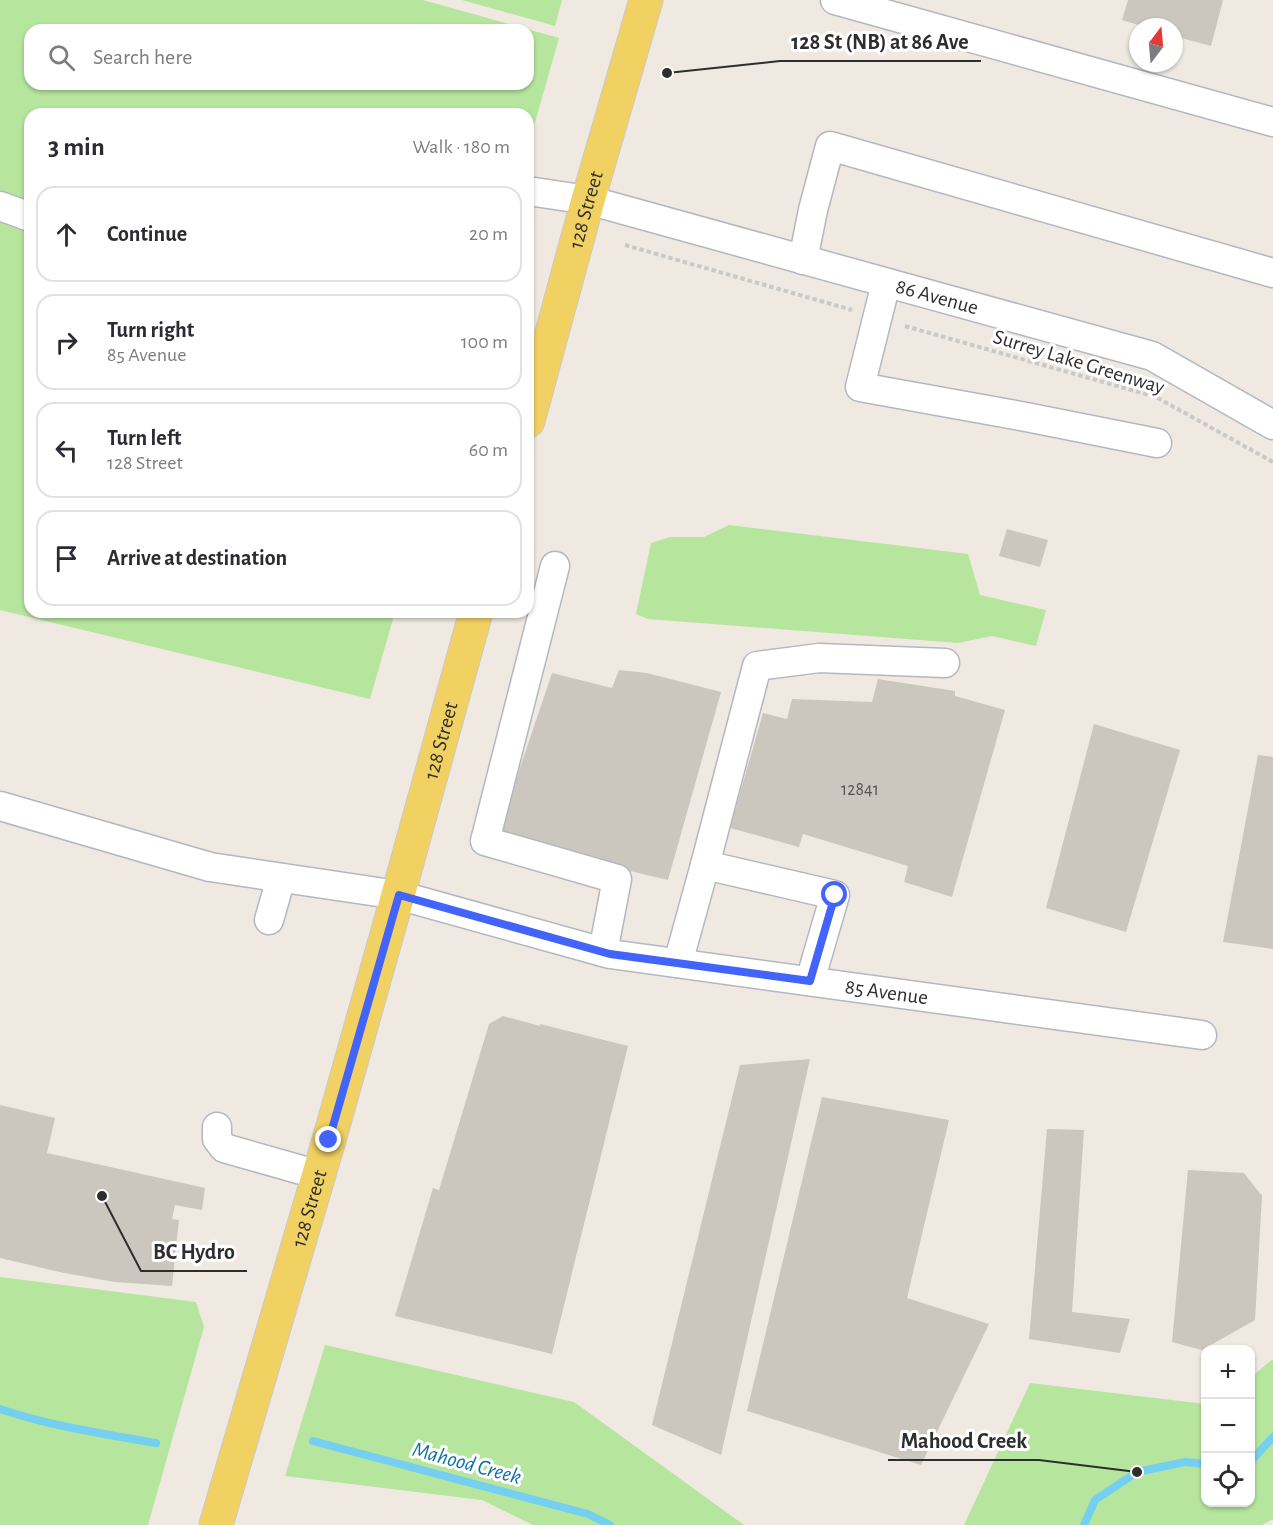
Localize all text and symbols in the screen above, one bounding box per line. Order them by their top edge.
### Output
north arrow [1129,18,1183,72]
callout: 128 St (NB) at 86 Ave [780,21,981,61]
search box [24,24,534,90]
text: 128 St (NB) at 86 Ave [791,31,969,53]
icon: search [45,41,78,74]
text: Search here [93,46,192,68]
text: 3 min [48,134,105,160]
text: Walk · 180 m [413,137,510,157]
street label: 128 Street [565,168,606,251]
icon: ahead [50,218,83,251]
text: Continue [107,223,187,245]
text: 20 m [469,224,508,244]
street label: 86 Avenue [894,275,981,318]
text: Turn right [107,319,194,341]
icon: right [50,326,83,359]
street label: Surrey Lake Greenway [991,326,1167,398]
text: 100 m [461,332,508,352]
text: 85 Avenue [107,345,186,365]
text: Turn left [107,427,181,449]
icon: left [50,434,83,467]
text: 60 m [469,440,508,460]
text: 128 Street [107,453,183,473]
icon: arrive [50,542,83,575]
text: Arrive at destination [107,547,287,569]
street label: 128 Street [420,699,461,782]
house number: 12841 [841,781,879,799]
route start [821,881,847,907]
street label: 85 Avenue [844,976,929,1008]
route end [315,1126,341,1152]
street label: 128 Street [288,1167,330,1250]
callout: BC Hydro [141,1231,247,1271]
text: BC Hydro [153,1241,235,1264]
map controls [1201,1345,1255,1507]
button: + [1201,1345,1255,1399]
button: − [1201,1399,1255,1453]
callout: Mahood Creek [888,1420,1039,1460]
text: Mahood Creek [901,1430,1027,1452]
water label: Mahood Creek [410,1438,524,1488]
button: locate [1201,1453,1255,1507]

